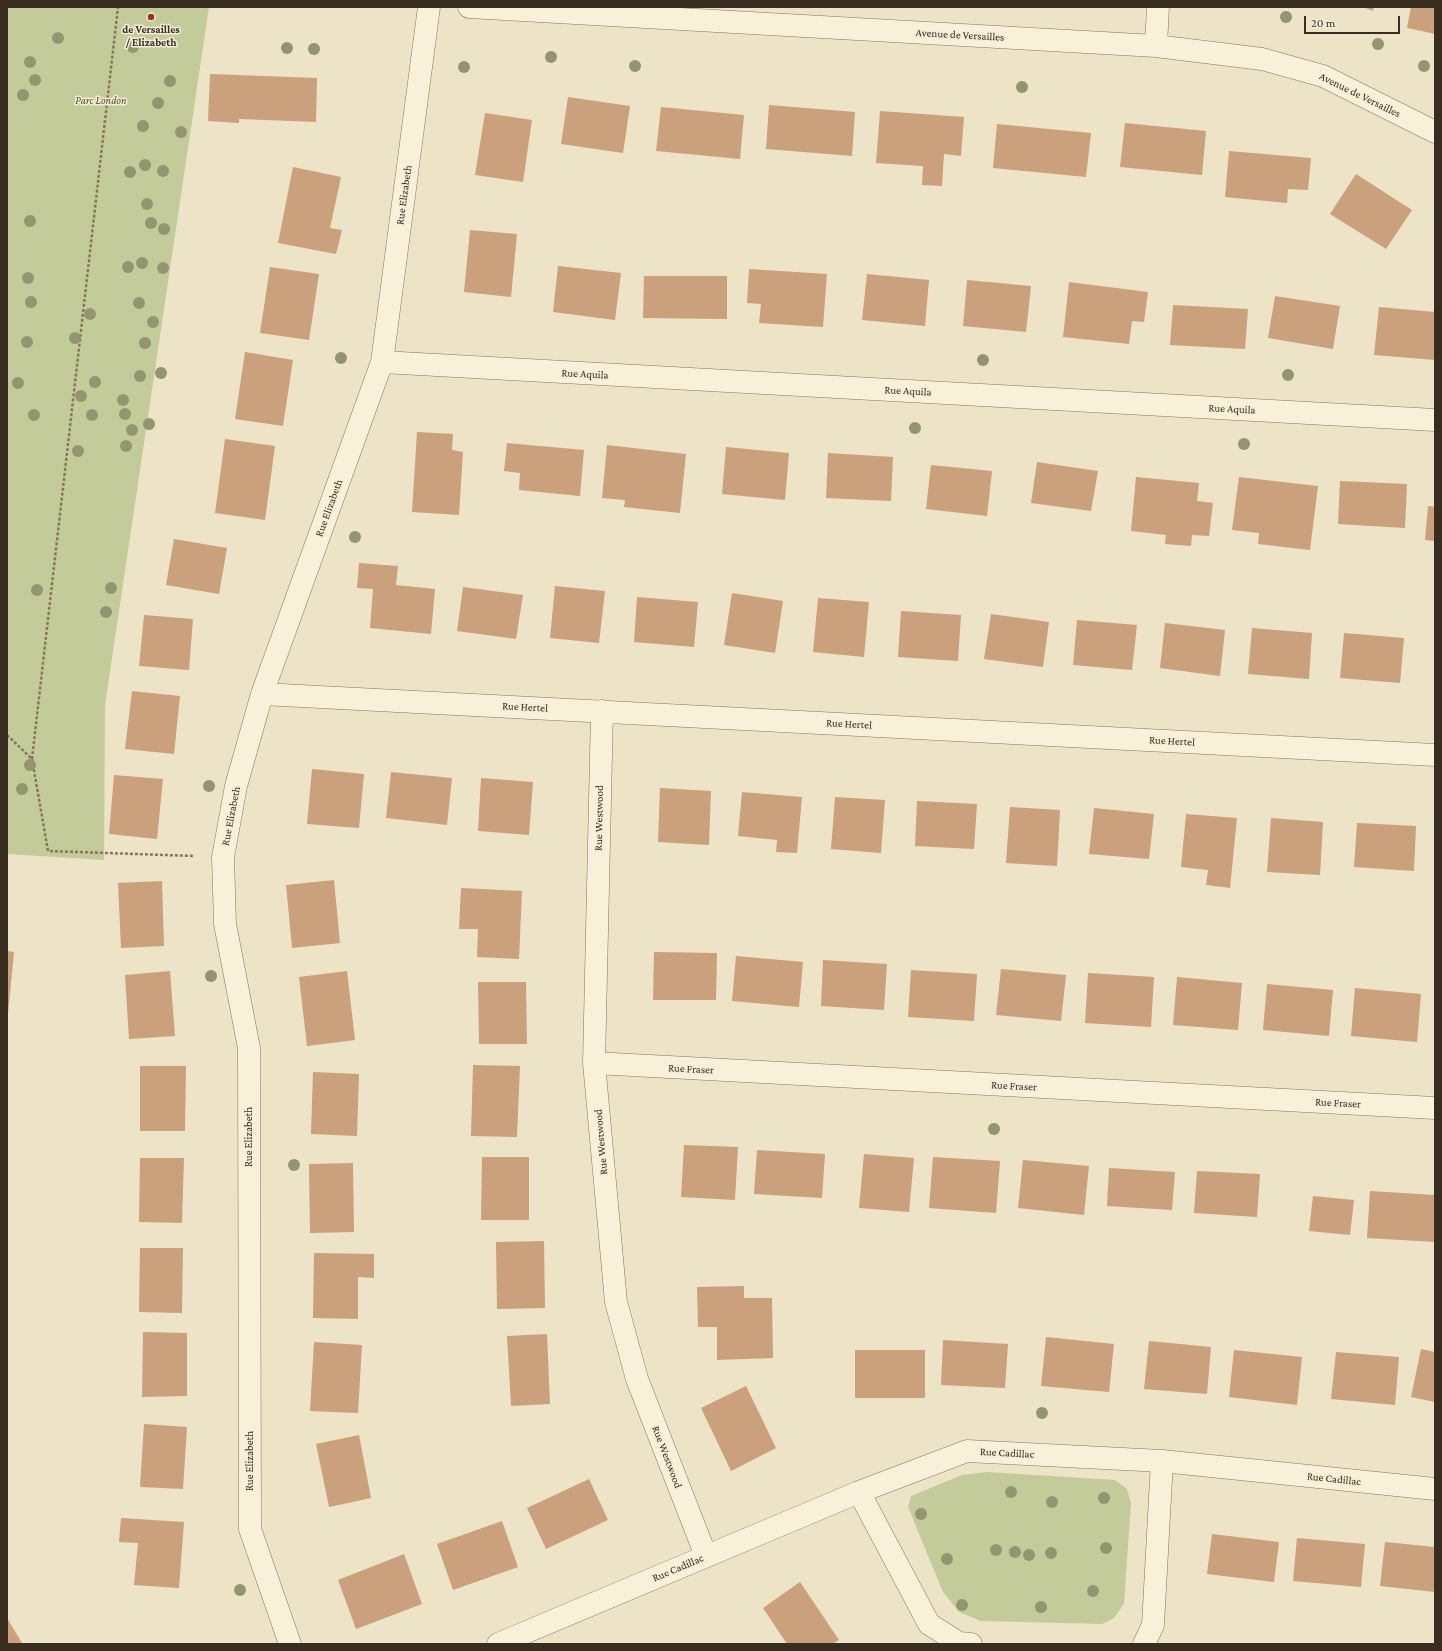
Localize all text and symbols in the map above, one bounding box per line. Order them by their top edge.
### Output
scale bar [1306,8,1402,34]
marker: de Versailles / Elizabeth [146,12,156,22]
text: 20 m [1311,16,1335,30]
place label: de Versailles / Elizabeth [122,23,180,49]
street label: Avenue de Versailles [915,26,1005,44]
street label: Avenue de Versailles [1317,70,1403,120]
park label: Parc London [75,94,127,108]
street label: Rue Elizabeth [393,164,415,226]
street label: Rue Aquila [561,366,609,382]
street label: Rue Aquila [884,383,932,399]
street label: Rue Aquila [1208,401,1256,417]
street label: Rue Elizabeth [312,477,346,539]
street label: Rue Hertel [502,699,548,715]
street label: Rue Hertel [826,716,872,732]
street label: Rue Hertel [1149,733,1195,749]
street label: Rue Elizabeth [219,785,243,847]
street label: Rue Westwood [592,785,606,851]
street label: Rue Fraser [668,1061,714,1077]
street label: Rue Fraser [991,1078,1037,1094]
street label: Rue Fraser [1315,1095,1361,1111]
street label: Rue Elizabeth [242,1107,256,1167]
street label: Rue Westwood [592,1109,610,1175]
street label: Rue Westwood [649,1424,685,1490]
street label: Rue Elizabeth [243,1431,257,1491]
street label: Rue Cadillac [980,1445,1034,1461]
street label: Rue Cadillac [1306,1470,1362,1488]
street label: Rue Cadillac [650,1551,706,1585]

